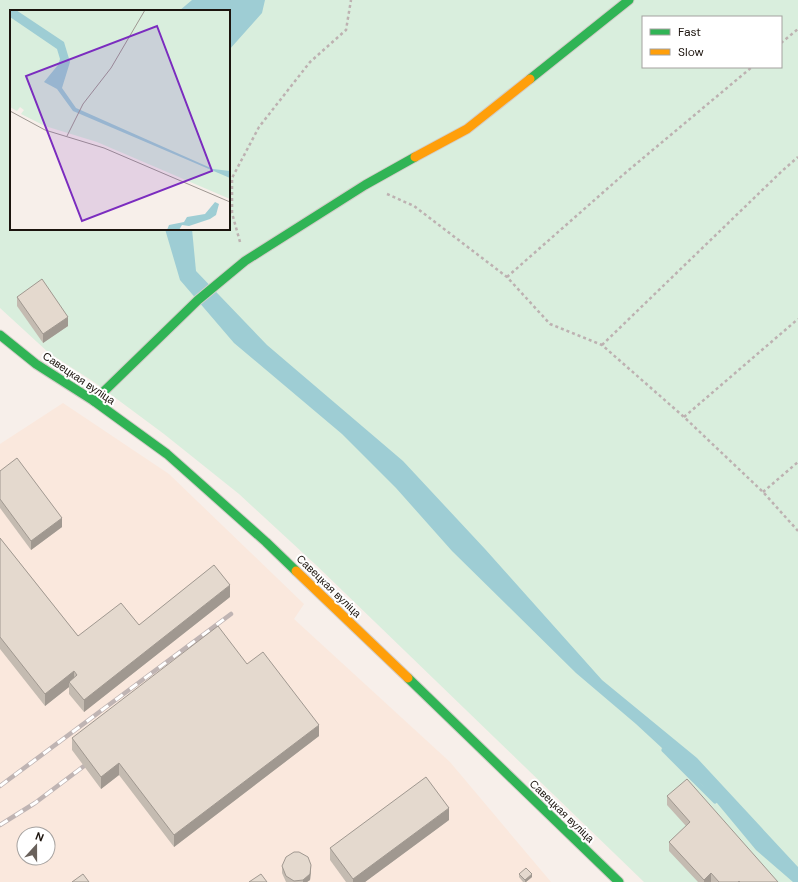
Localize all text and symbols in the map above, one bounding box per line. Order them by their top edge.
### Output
inset map [10,10,230,230]
legend [642,16,782,68]
text: Fast [678,24,701,40]
text: Slow [678,44,704,60]
street label: Савецкая вуліца [40,349,119,408]
street label: Савецкая вуліца [294,552,365,621]
street label: Савецкая вуліца [527,777,598,846]
north arrow [16,826,56,866]
text: N [33,829,46,845]

